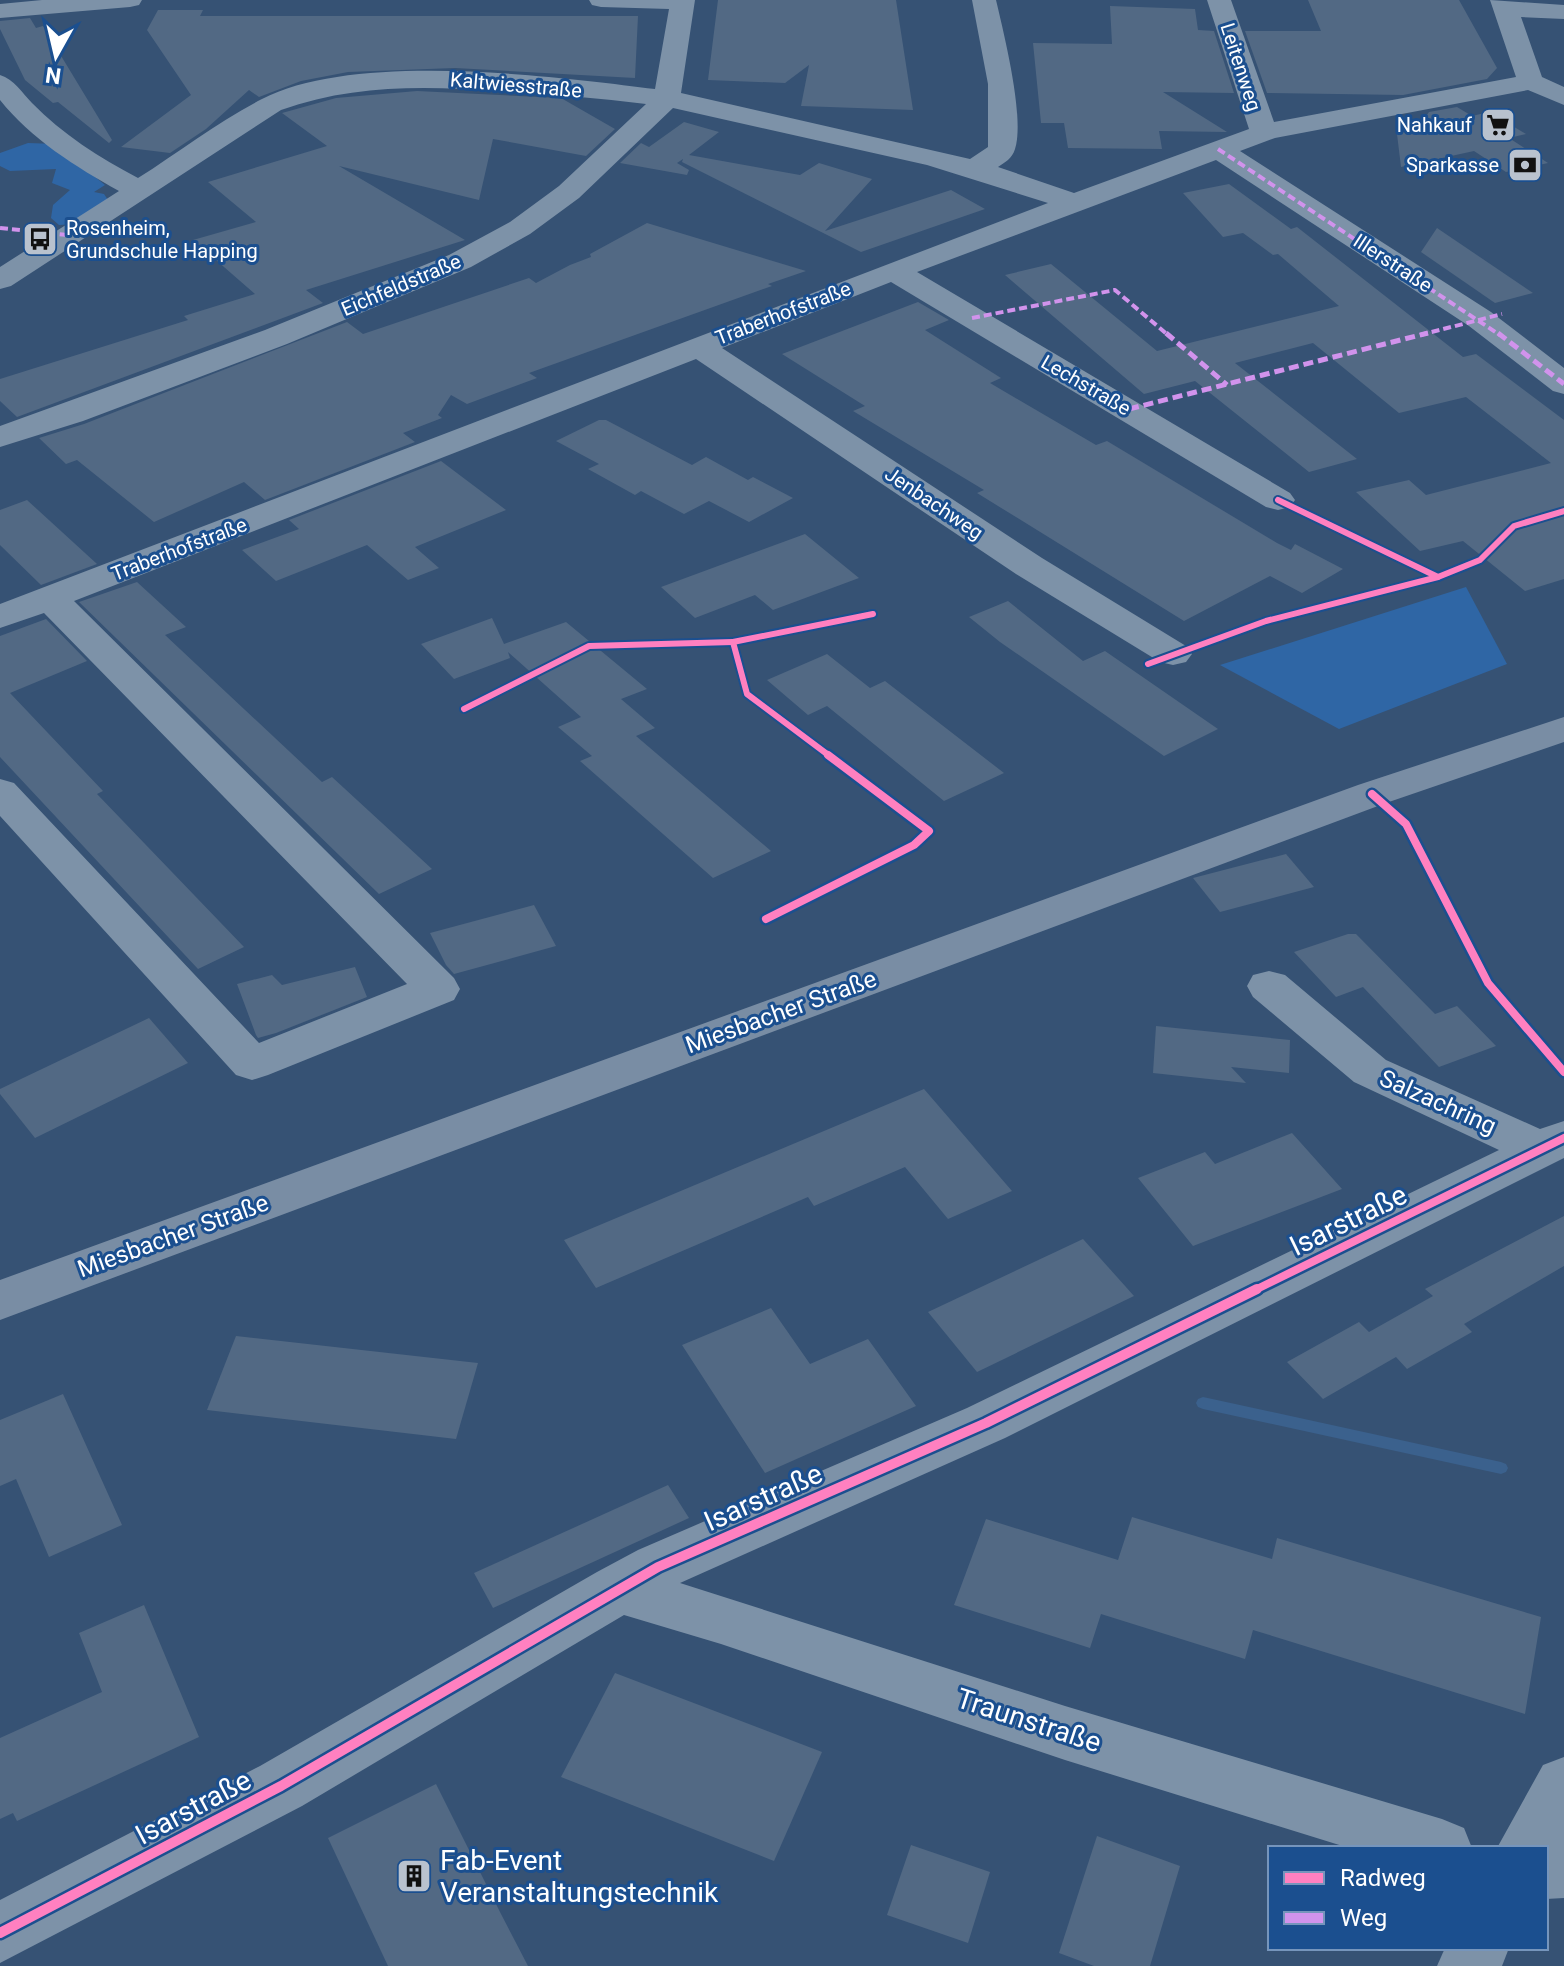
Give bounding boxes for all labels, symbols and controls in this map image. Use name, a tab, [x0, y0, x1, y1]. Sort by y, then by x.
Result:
north arrow	[16, 16, 96, 96]
street label: Leitenweg	[1215, 20, 1267, 114]
text: N	[44, 62, 63, 89]
street label: Kaltwiesstraße	[449, 67, 583, 103]
supermarket icon: Nahkauf	[1479, 106, 1517, 144]
place label: Nahkauf	[1397, 113, 1472, 137]
bank icon: Sparkasse	[1506, 146, 1544, 184]
place label: Sparkasse	[1406, 153, 1499, 177]
place label: Rosenheim, Grundschule Happing	[66, 216, 258, 263]
bus stop icon: Rosenheim, Grundschule Happing	[21, 220, 59, 258]
street label: Illerstraße	[1349, 229, 1437, 297]
street label: Eichfeldstraße	[337, 249, 465, 321]
street label: Traberhofstraße	[712, 276, 854, 350]
street label: Lechstraße	[1037, 350, 1135, 420]
street label: Jenbachweg	[880, 461, 988, 545]
street label: Traberhofstraße	[108, 512, 250, 586]
street label: Miesbacher Straße	[682, 964, 880, 1060]
street label: Salzachring	[1375, 1064, 1501, 1140]
street label: Isarstraße	[1284, 1178, 1412, 1263]
street label: Miesbacher Straße	[74, 1188, 272, 1284]
street label: Isarstraße	[699, 1457, 828, 1538]
street label: Traunstraße	[952, 1682, 1105, 1759]
street label: Isarstraße	[130, 1763, 257, 1852]
place label: Fab-Event Veranstaltungstechnik	[440, 1844, 719, 1909]
legend	[1268, 1846, 1548, 1950]
building icon: Fab-Event Veranstaltungstechnik	[395, 1857, 433, 1895]
text: Radweg	[1340, 1864, 1426, 1892]
text: Weg	[1340, 1904, 1387, 1932]

